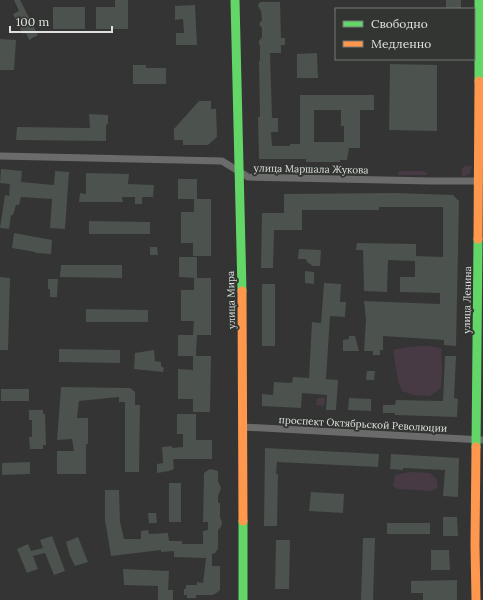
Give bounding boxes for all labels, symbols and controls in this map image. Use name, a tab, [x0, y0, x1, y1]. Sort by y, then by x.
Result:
scale bar	[10, 8, 112, 34]
legend	[335, 8, 475, 60]
text: 100 m	[16, 14, 49, 29]
text: Свободно	[371, 16, 428, 31]
text: Медленно	[371, 36, 431, 51]
street label: улица Маршала Жукова	[253, 161, 369, 177]
street label: улица Ленина	[460, 266, 474, 334]
street label: улица Мира	[224, 271, 238, 329]
street label: проспект Октябрьской Революции	[278, 413, 448, 435]

